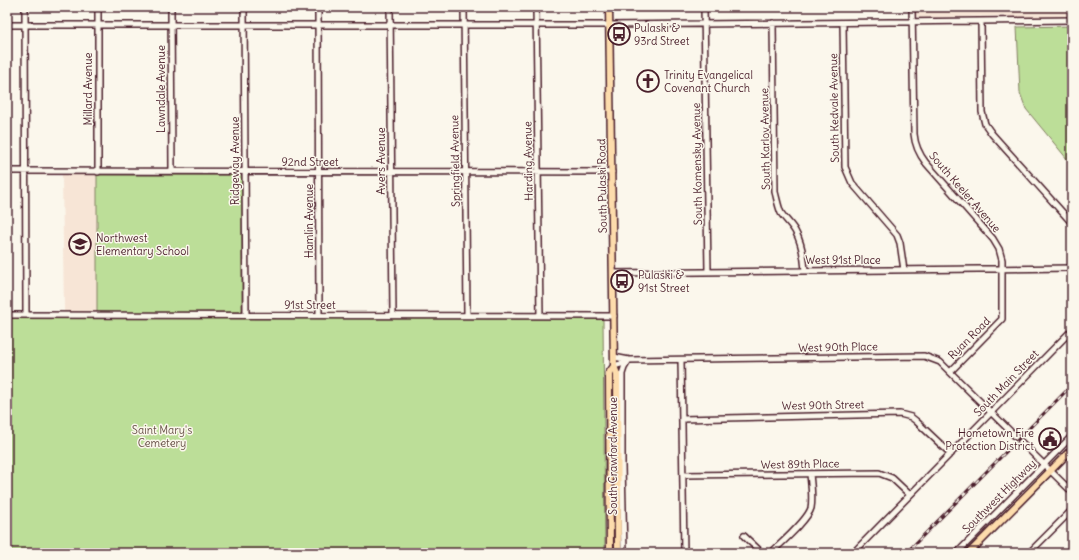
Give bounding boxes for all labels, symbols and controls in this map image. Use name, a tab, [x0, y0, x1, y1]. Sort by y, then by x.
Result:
bus stop icon: Pulaski & 93rd Street	[606, 21, 632, 47]
place label: Pulaski & 93rd Street	[634, 21, 690, 48]
street label: Lawndale Avenue	[154, 45, 168, 133]
street label: Millard Avenue	[81, 52, 95, 125]
street label: South Kedvale Avenue	[826, 53, 842, 163]
church icon: Trinity Evangelical Covenant Church	[635, 68, 661, 94]
place label: Trinity Evangelical Covenant Church	[664, 68, 753, 95]
street label: South Karlov Avenue	[757, 88, 773, 190]
street label: South Komensky Avenue	[689, 103, 705, 225]
street label: Springfield Avenue	[447, 115, 463, 207]
street label: Ridgeway Avenue	[228, 117, 242, 205]
street label: Harding Avenue	[520, 121, 536, 201]
street label: Avers Avenue	[374, 127, 388, 195]
street label: South Pulaski Road	[594, 138, 610, 233]
street label: South Keeler Avenue	[926, 149, 1004, 235]
street label: 92nd Street	[281, 155, 339, 169]
street label: Hamlin Avenue	[302, 184, 316, 258]
school or university icon: Northwest Elementary School	[67, 231, 93, 257]
place label: Northwest Elementary School	[96, 231, 189, 258]
street label: West 91st Place	[805, 253, 881, 267]
bus stop icon: Pulaski & 91st Street	[609, 268, 635, 294]
place label: Pulaski & 91st Street	[638, 268, 690, 295]
street label: 91st Street	[284, 298, 336, 312]
street label: Ryan Road	[945, 314, 993, 362]
street label: West 90th Place	[798, 339, 878, 355]
street label: South Main Street	[971, 347, 1042, 419]
street label: South Crawford Avenue	[606, 397, 620, 515]
street label: West 90th Street	[782, 397, 865, 413]
park label: Saint Mary's Cemetery	[132, 423, 192, 450]
place label: Hometown Fire Protection District	[945, 426, 1034, 453]
public building icon: Hometown Fire Protection District	[1037, 426, 1063, 452]
street label: West 89th Place	[760, 456, 840, 472]
street label: Southwest Highway	[959, 456, 1039, 536]

